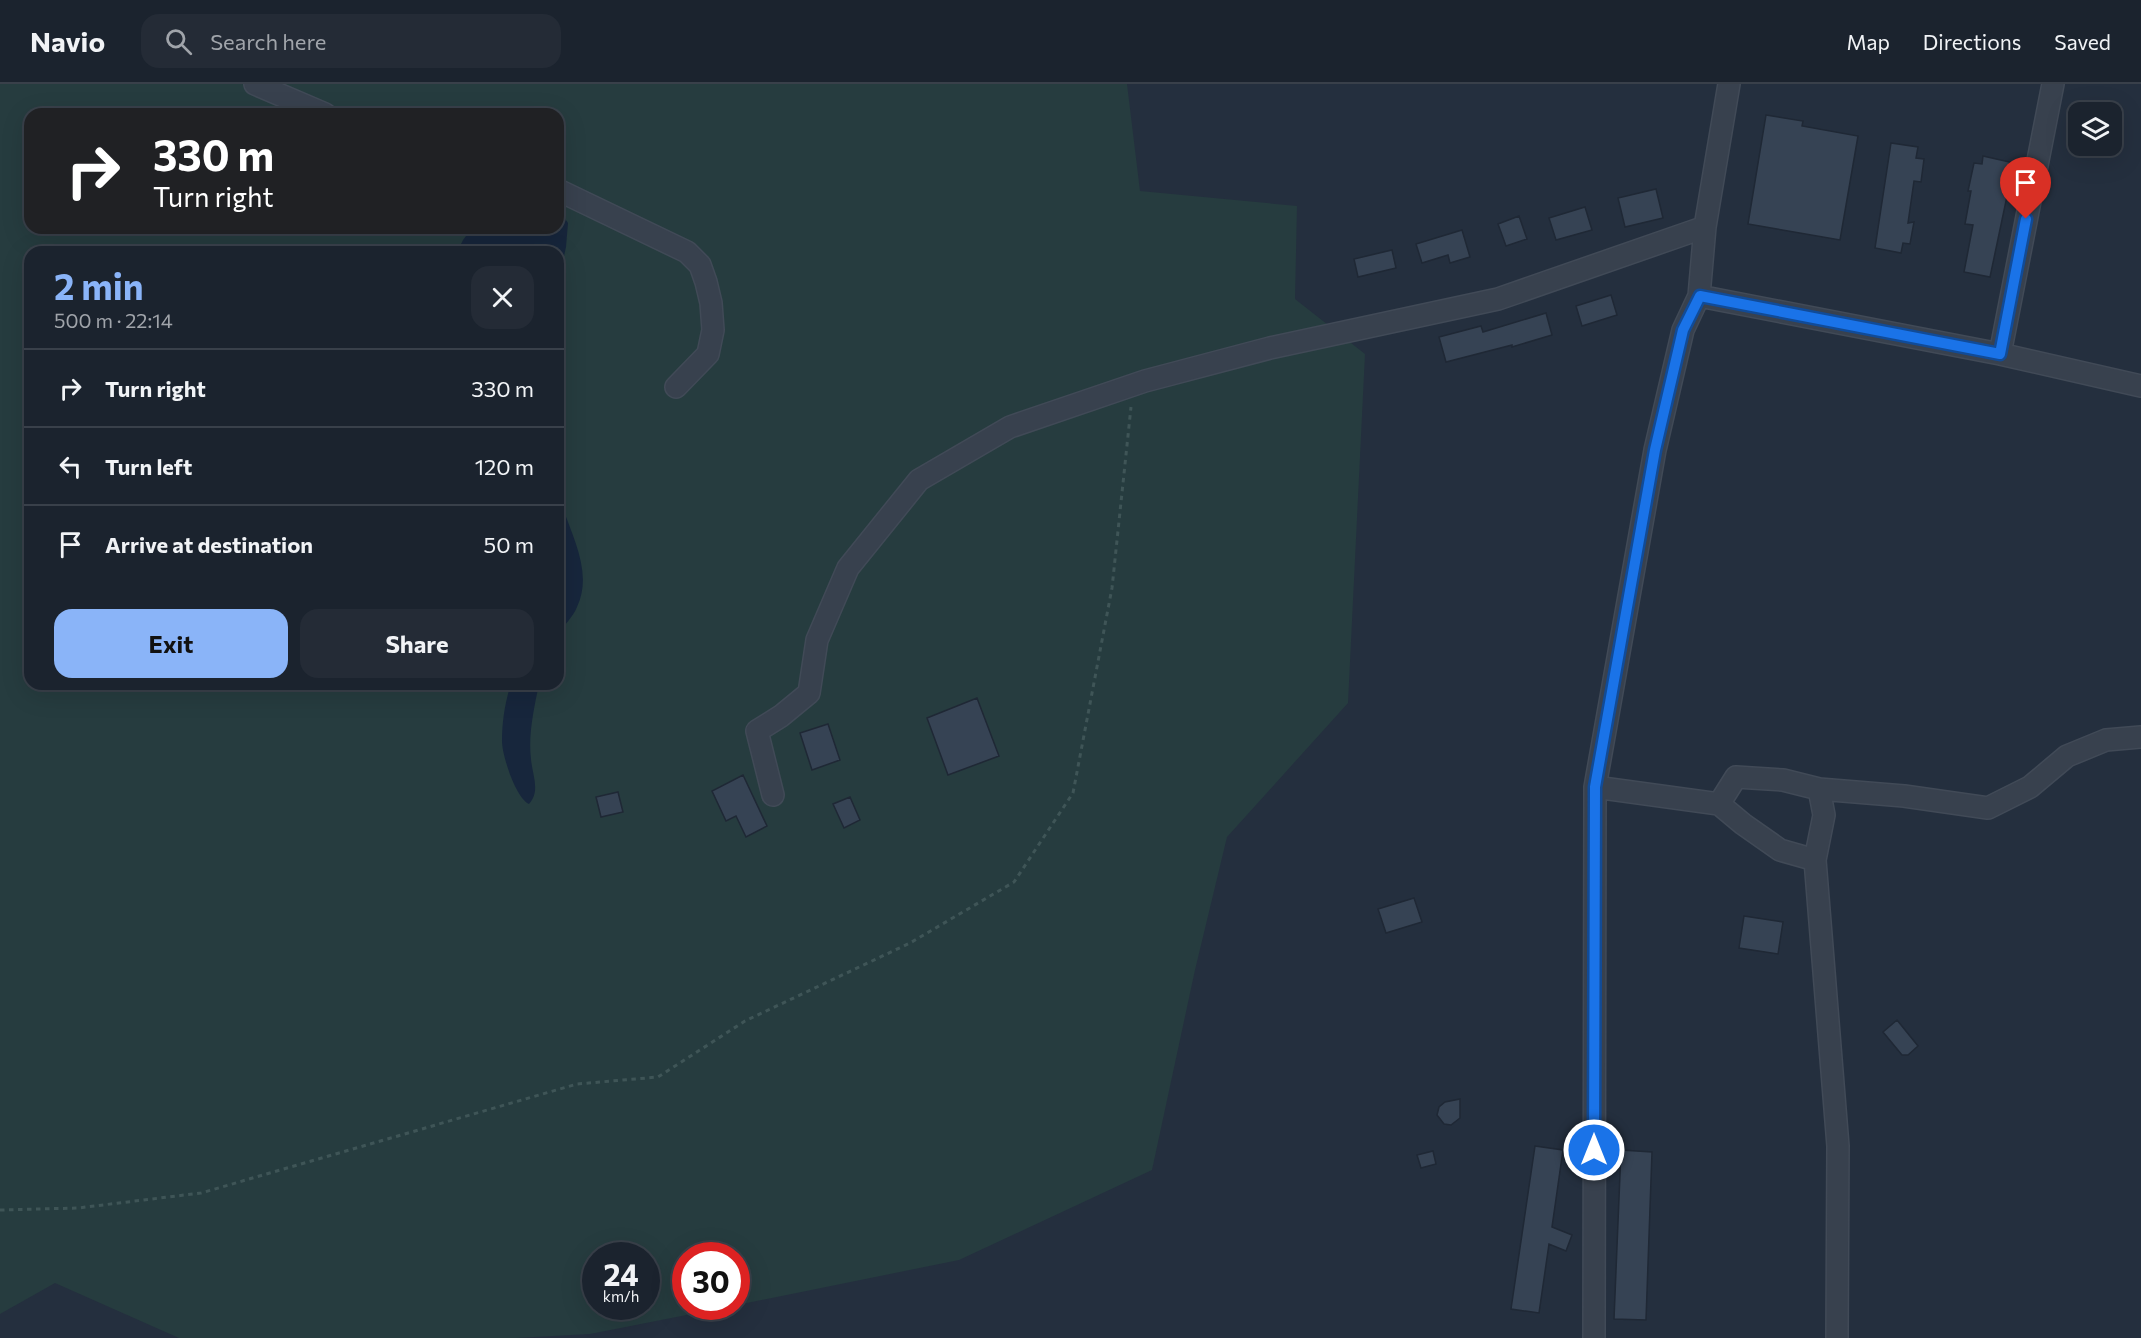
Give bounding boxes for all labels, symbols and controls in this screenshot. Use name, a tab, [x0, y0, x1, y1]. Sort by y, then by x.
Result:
search box	[141, 14, 561, 68]
text: Navio	[30, 24, 105, 58]
icon: search	[162, 25, 195, 58]
text: Search here	[210, 28, 326, 55]
text: Map	[1847, 29, 1890, 54]
text: Directions	[1923, 29, 2021, 54]
text: Saved	[2054, 29, 2111, 54]
map controls	[2068, 102, 2122, 156]
button: layers	[2068, 102, 2122, 156]
text: 330 m	[153, 128, 274, 180]
icon: right	[54, 132, 132, 210]
pin	[2000, 157, 2051, 219]
icon: arrive	[2009, 166, 2042, 199]
text: Turn right	[153, 180, 273, 213]
text: 2 min	[54, 263, 144, 307]
button: close	[471, 266, 534, 329]
text: 500 m · 22:14	[54, 308, 173, 332]
icon: right	[54, 372, 87, 405]
text: Turn right	[105, 375, 206, 402]
text: 330 m	[471, 375, 534, 402]
icon: left	[54, 450, 87, 483]
text: Turn left	[105, 453, 192, 480]
text: 120 m	[475, 453, 534, 480]
icon: arrive	[54, 528, 87, 561]
text: Arrive at destination	[105, 531, 313, 558]
text: 50 m	[484, 531, 534, 558]
button: Exit	[54, 609, 288, 678]
button: Share	[300, 609, 534, 678]
position arrow	[1562, 1118, 1626, 1182]
speed limit sign: 30	[672, 1242, 750, 1320]
text: 24	[603, 1255, 639, 1292]
text: km/h	[603, 1287, 639, 1305]

